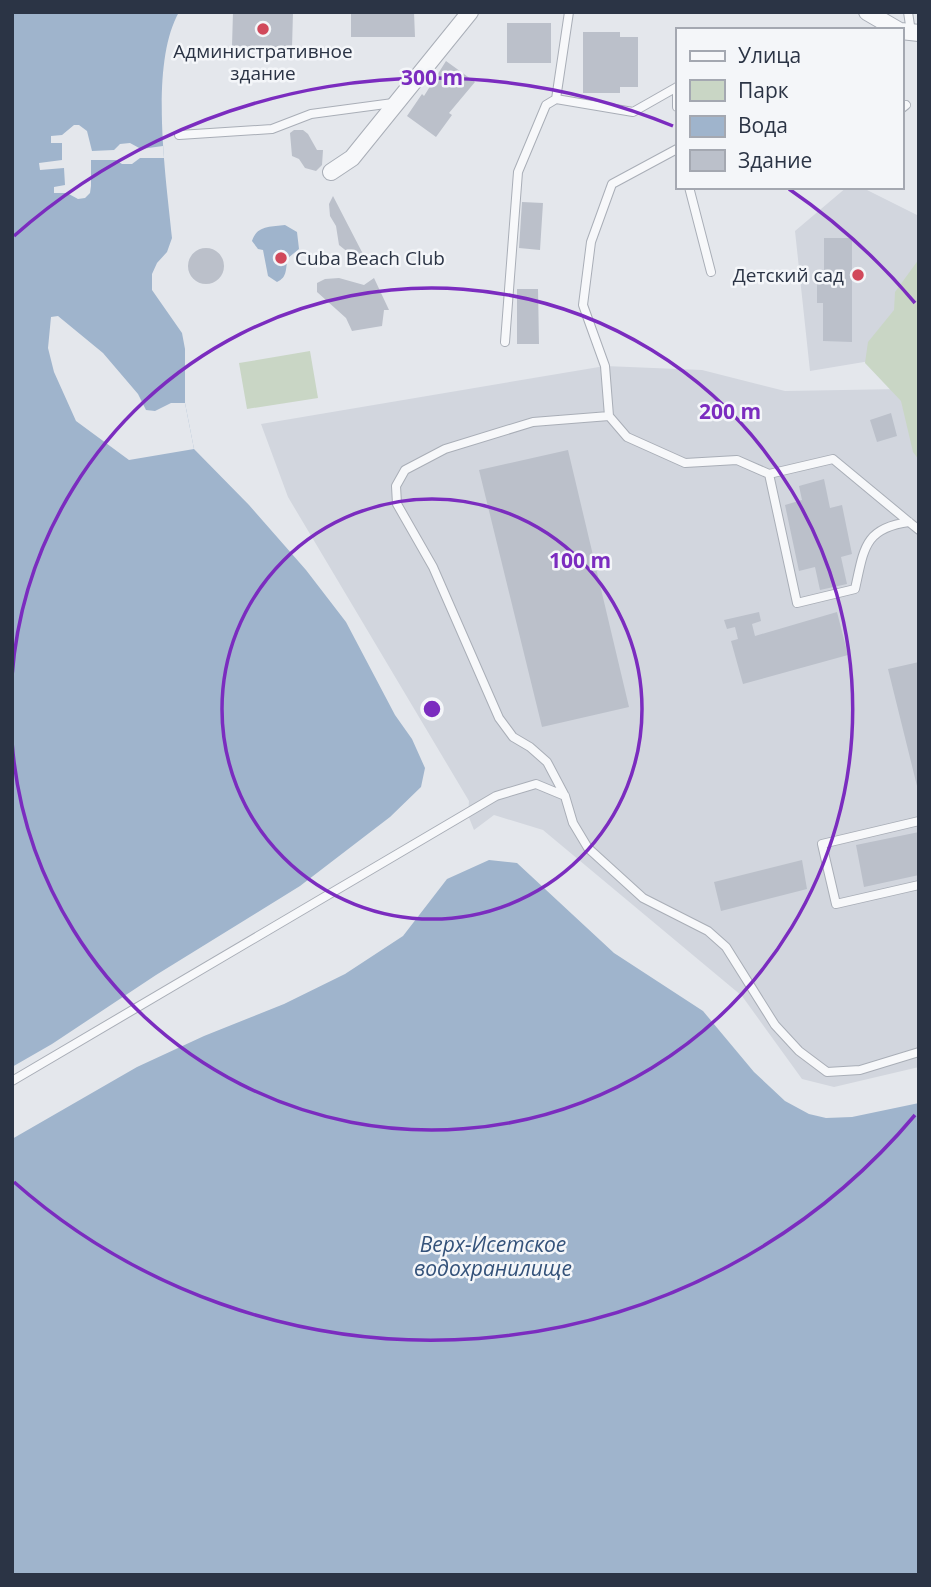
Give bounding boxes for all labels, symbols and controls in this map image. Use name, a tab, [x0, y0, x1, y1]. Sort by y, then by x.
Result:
marker: Административное здание	[255, 21, 271, 37]
legend	[676, 28, 903, 189]
place label: Административное здание	[173, 38, 353, 86]
text: Улица	[738, 41, 801, 69]
text: 300 m	[401, 63, 463, 91]
text: Парк	[738, 76, 789, 104]
text: Вода	[738, 111, 788, 139]
text: Здание	[738, 146, 812, 174]
place label: Cuba Beach Club	[295, 245, 445, 271]
marker: Cuba Beach Club	[273, 250, 289, 266]
place label: Детский сад	[733, 262, 844, 288]
marker: Детский сад	[850, 267, 866, 283]
text: 200 m	[699, 397, 761, 425]
text: 100 m	[549, 546, 611, 574]
centre of rings	[420, 697, 444, 721]
water label: Верх-Исетское водохранилище	[414, 1230, 572, 1282]

